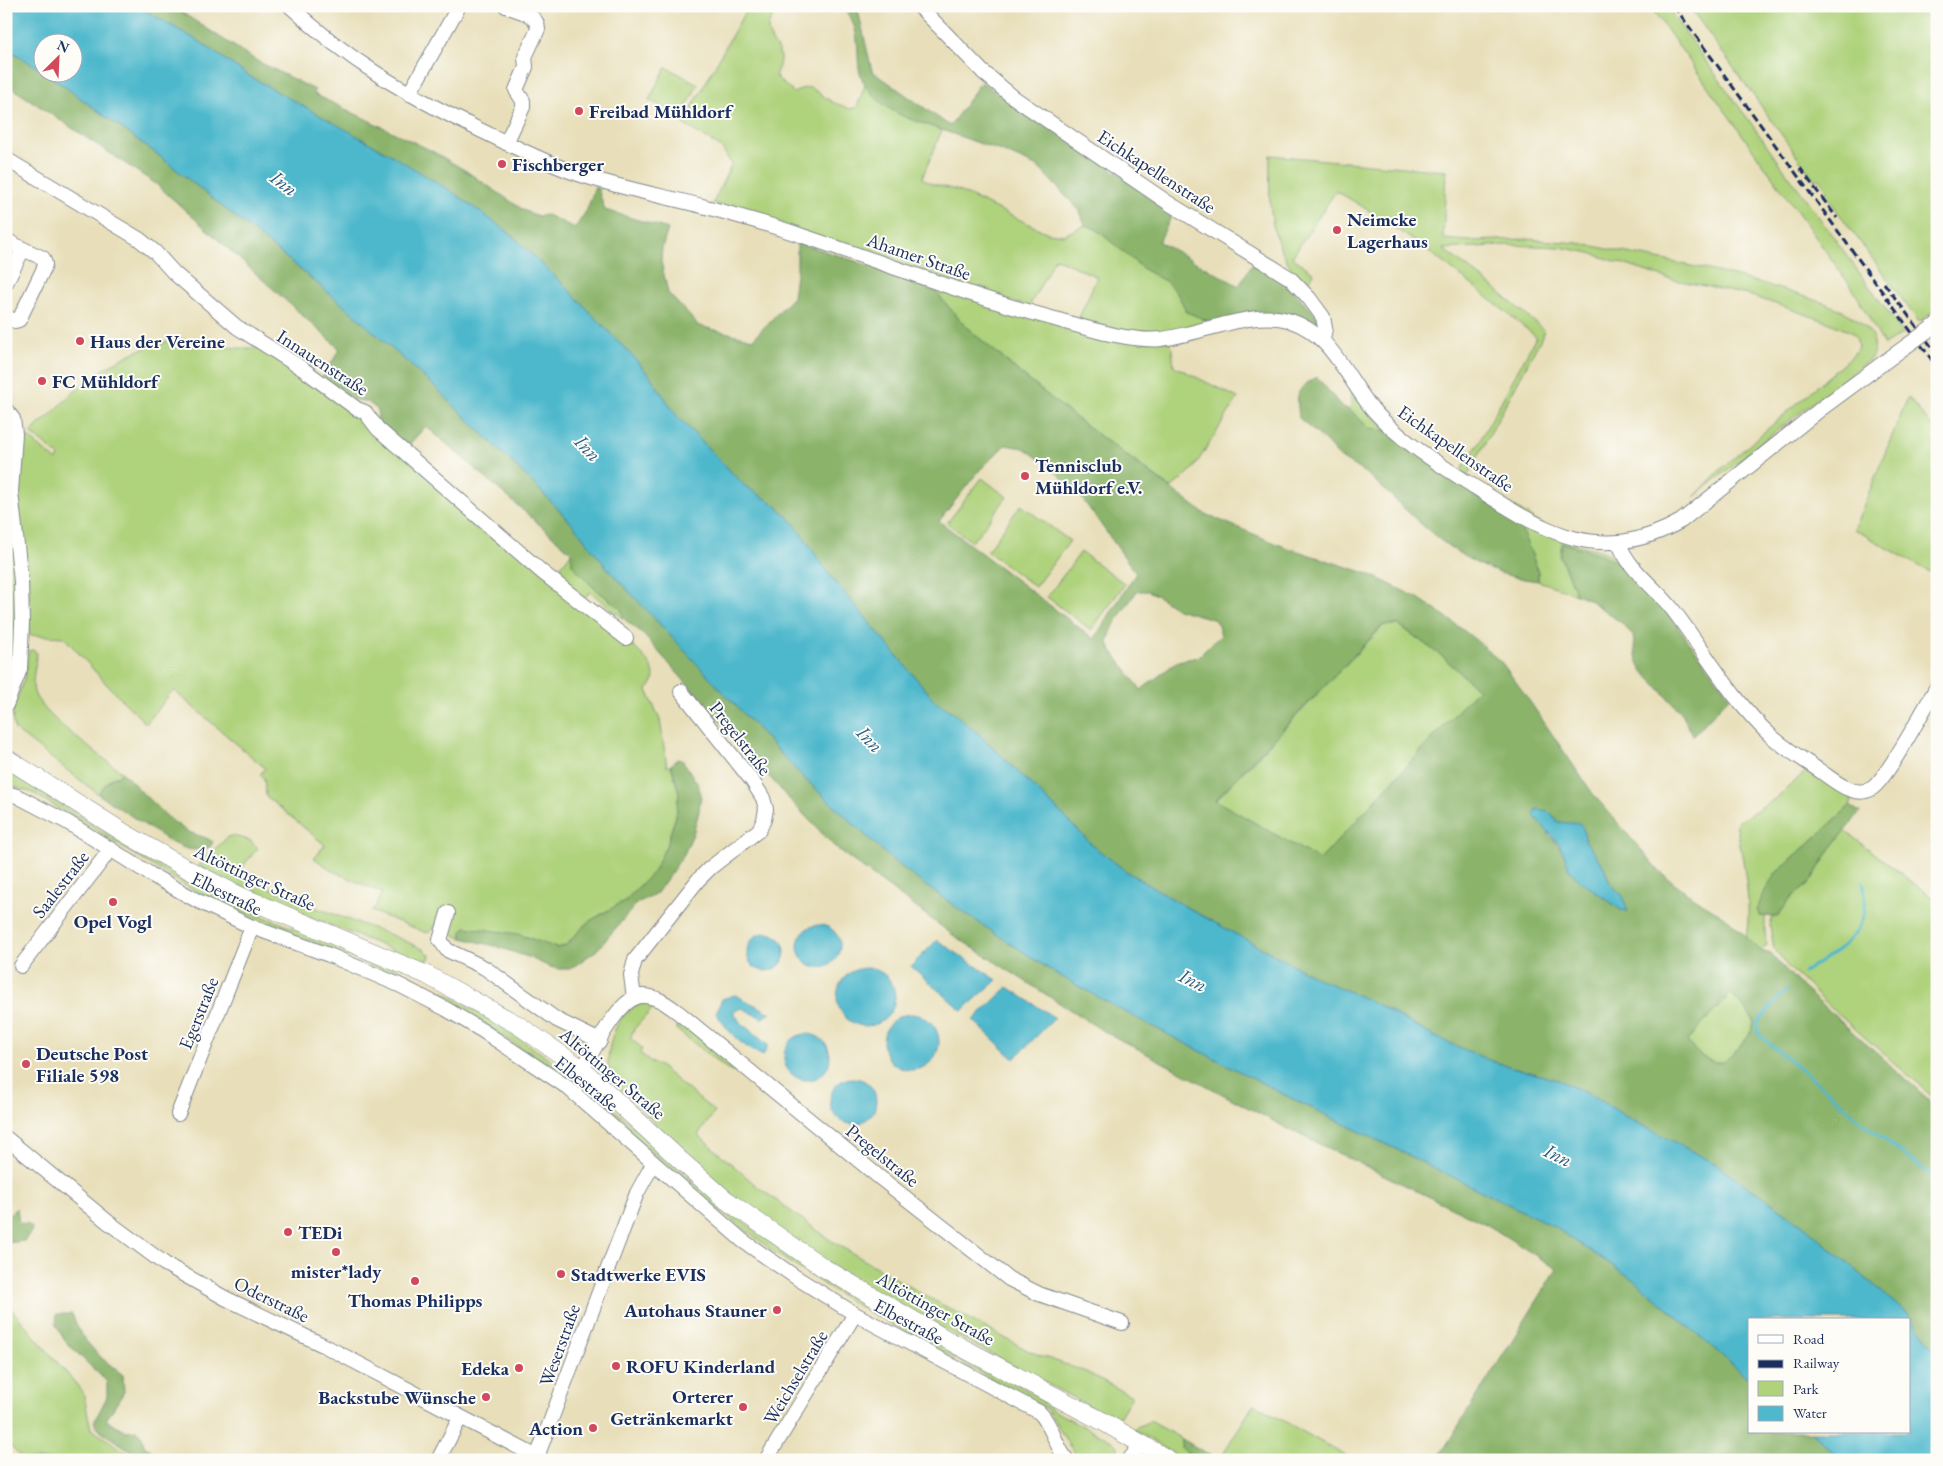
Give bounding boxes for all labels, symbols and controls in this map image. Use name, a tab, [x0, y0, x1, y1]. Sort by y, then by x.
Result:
north arrow	[32, 32, 82, 82]
text: N	[54, 36, 73, 57]
place label: Freibad Mühldorf	[589, 99, 734, 124]
marker: Freibad Mühldorf	[573, 105, 585, 117]
street label: Eichkapellenstraße	[1093, 124, 1221, 219]
place label: Fischberger	[512, 152, 604, 177]
marker: Fischberger	[496, 158, 508, 170]
water label: Inn	[264, 164, 303, 202]
place label: Neimcke Lagerhaus	[1347, 207, 1428, 254]
marker: Neimcke Lagerhaus	[1331, 224, 1343, 236]
street label: Ahamer Straße	[862, 227, 974, 286]
street label: Innauenstraße	[272, 323, 373, 401]
place label: Haus der Vereine	[90, 329, 225, 354]
marker: Haus der Vereine	[74, 335, 86, 347]
place label: FC Mühldorf	[52, 369, 160, 394]
marker: FC Mühldorf	[36, 375, 48, 387]
street label: Eichkapellenstraße	[1393, 399, 1519, 498]
water label: Inn	[568, 428, 607, 467]
place label: Tennisclub Mühldorf e.V.	[1035, 453, 1142, 500]
marker: Tennisclub Mühldorf e.V.	[1019, 470, 1031, 482]
street label: Pregelstraße	[704, 696, 777, 780]
water label: Inn	[850, 719, 889, 758]
street label: Altöttinger Straße	[189, 838, 320, 917]
street label: Saalestraße	[26, 845, 95, 923]
street label: Elbestraße	[187, 866, 266, 921]
marker: Opel Vogl	[107, 896, 119, 908]
place label: Opel Vogl	[74, 909, 153, 934]
water label: Inn	[1174, 962, 1211, 998]
street label: Egerstraße	[173, 973, 224, 1053]
street label: Altöttinger Straße	[554, 1021, 671, 1125]
place label: Deutsche Post Filiale 598	[36, 1041, 148, 1088]
street label: Elbestraße	[549, 1050, 624, 1117]
marker: Deutsche Post Filiale 598	[20, 1058, 32, 1070]
street label: Pregelstraße	[841, 1118, 925, 1193]
water label: Inn	[1539, 1137, 1576, 1173]
place label: TEDi	[298, 1220, 343, 1245]
marker: TEDi	[282, 1226, 294, 1238]
marker: mister*lady	[330, 1246, 342, 1258]
place label: mister*lady	[291, 1259, 382, 1284]
place label: Stadtwerke EVIS	[571, 1262, 706, 1287]
street label: Altöttinger Straße	[871, 1265, 999, 1351]
marker: Stadtwerke EVIS	[555, 1268, 567, 1280]
street label: Oderstraße	[230, 1270, 314, 1328]
marker: Thomas Philipps	[409, 1275, 421, 1287]
place label: Thomas Philipps	[348, 1288, 483, 1313]
street label: Elbestraße	[870, 1293, 948, 1350]
place label: Autohaus Stauner	[623, 1298, 767, 1323]
street label: Weserstraße	[533, 1301, 586, 1390]
marker: Autohaus Stauner	[771, 1304, 783, 1316]
legend	[1748, 1318, 1910, 1434]
street label: Weichselstraße	[757, 1325, 833, 1429]
text: Road	[1793, 1329, 1825, 1348]
text: Railway	[1793, 1353, 1840, 1372]
place label: ROFU Kinderland	[626, 1354, 776, 1379]
place label: Edeka	[461, 1356, 510, 1381]
marker: ROFU Kinderland	[610, 1360, 622, 1372]
marker: Edeka	[513, 1362, 525, 1374]
text: Park	[1793, 1379, 1820, 1398]
place label: Orterer Getränkemarkt	[610, 1384, 733, 1431]
place label: Backstube Wünsche	[318, 1385, 476, 1410]
marker: Backstube Wünsche	[480, 1391, 492, 1403]
marker: Orterer Getränkemarkt	[737, 1401, 749, 1413]
text: Water	[1793, 1403, 1827, 1422]
place label: Action	[528, 1416, 583, 1441]
marker: Action	[587, 1422, 599, 1434]

